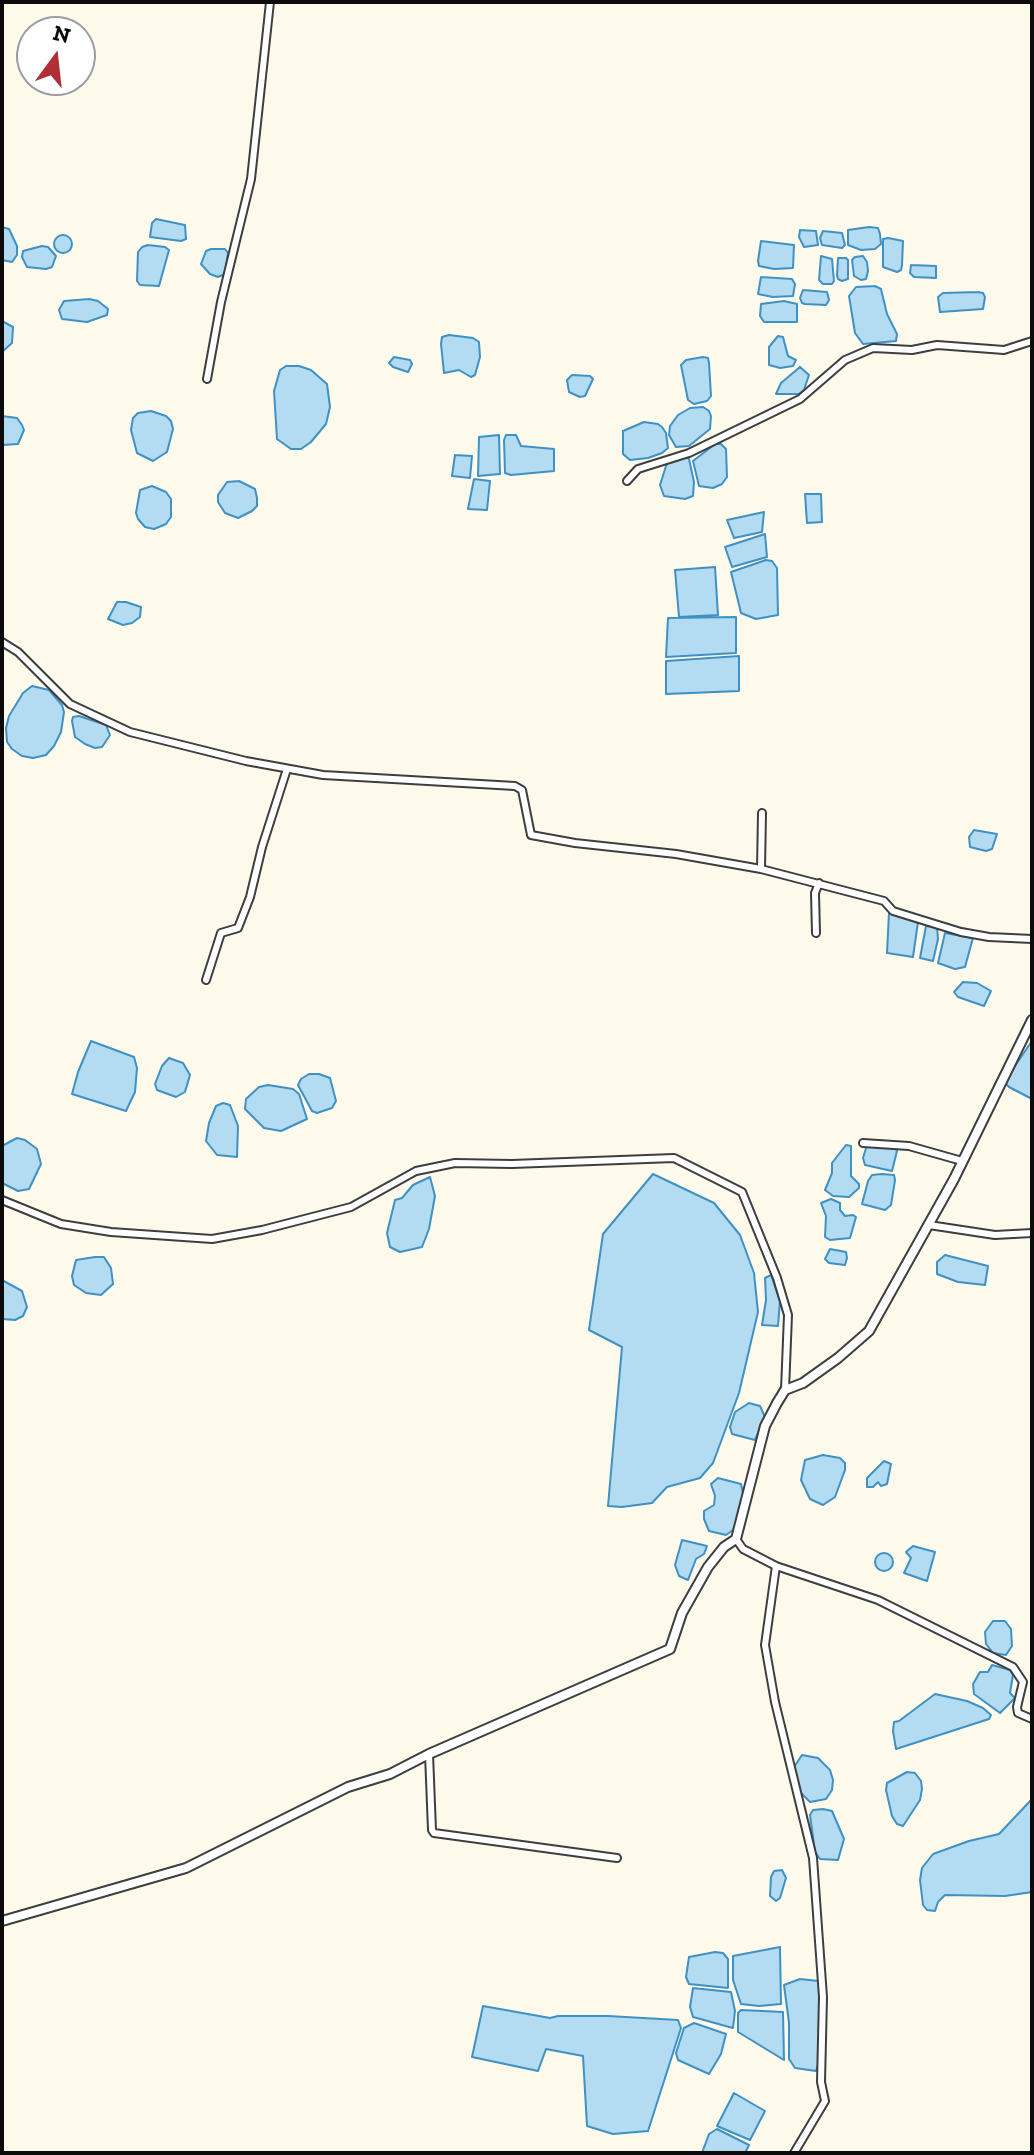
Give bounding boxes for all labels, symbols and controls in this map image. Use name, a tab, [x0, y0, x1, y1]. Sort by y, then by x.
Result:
north arrow	[16, 16, 96, 96]
text: N	[50, 19, 73, 49]

